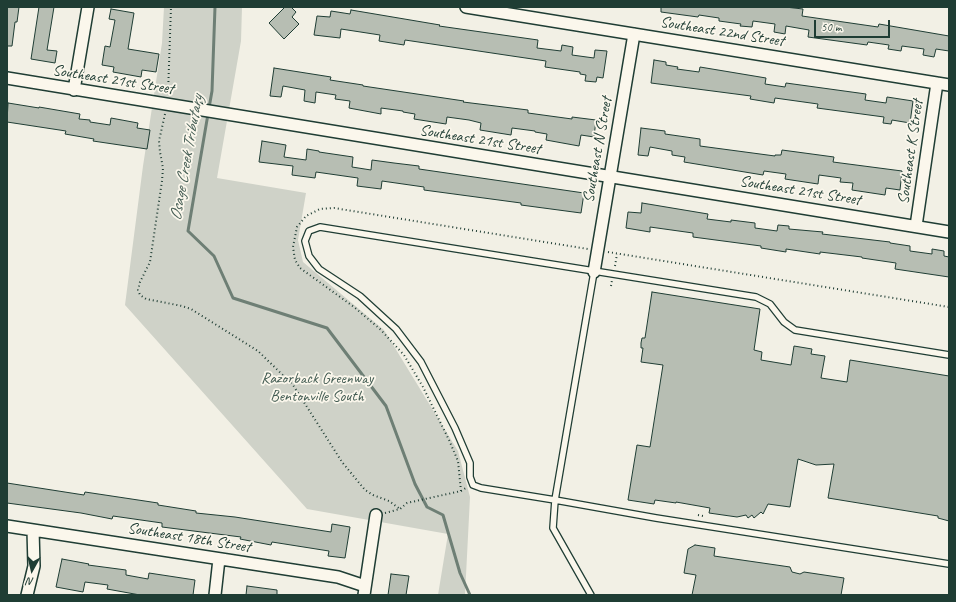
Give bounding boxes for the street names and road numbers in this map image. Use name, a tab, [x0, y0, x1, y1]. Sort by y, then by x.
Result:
street label: Southeast 22nd Street	[659, 13, 785, 51]
street label: Southeast 21st Street	[51, 61, 175, 99]
street label: Southeast N Street	[579, 96, 617, 204]
street label: Southeast K Street	[894, 99, 928, 205]
street label: Southeast 21st Street	[418, 121, 542, 159]
street label: Southeast 21st Street	[738, 172, 862, 210]
street label: Southeast 18th Street	[126, 519, 252, 557]

